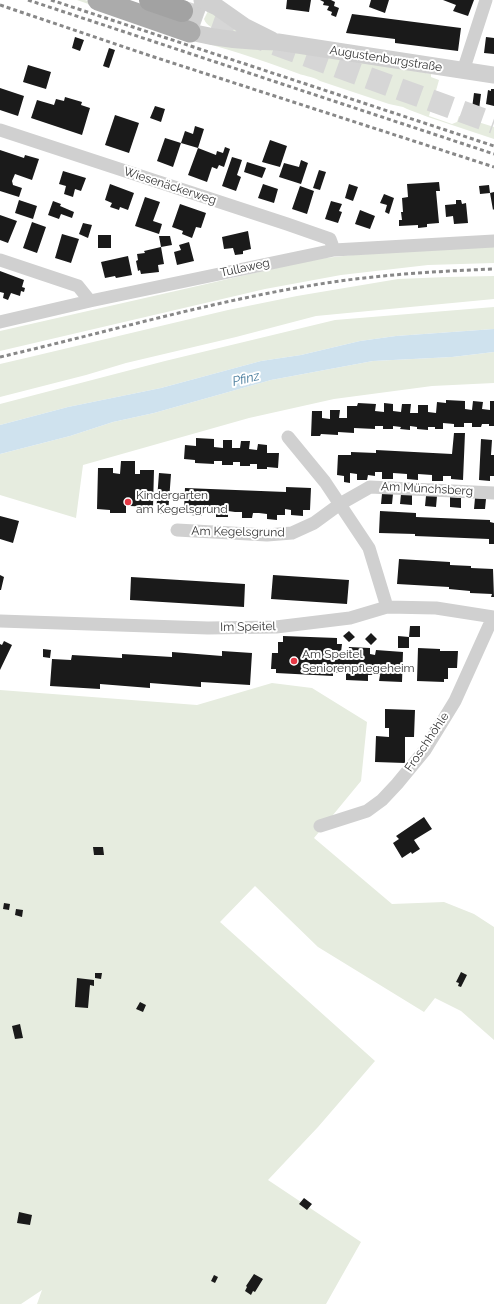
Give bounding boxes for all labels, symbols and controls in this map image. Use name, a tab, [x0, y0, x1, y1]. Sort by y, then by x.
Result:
street label: Augustenburgstraße	[329, 43, 443, 75]
street label: Wiesenäckerweg	[122, 164, 218, 208]
street label: Tullaweg	[219, 256, 271, 280]
water label: Pfinz	[231, 368, 261, 390]
street label: Am Münchsberg	[381, 479, 473, 499]
place label: Kindergarten am Kegelsgrund	[136, 488, 228, 516]
marker: Kindergarten am Kegelsgrund	[123, 497, 133, 507]
street label: Am Kegelsgrund	[191, 524, 285, 540]
street label: Im Speitel	[220, 619, 276, 635]
place label: Am Speitel Seniorenpflegeheim	[302, 647, 415, 675]
marker: Am Speitel Seniorenpflegeheim	[289, 656, 299, 666]
street label: Froschhöhle	[402, 710, 452, 774]

